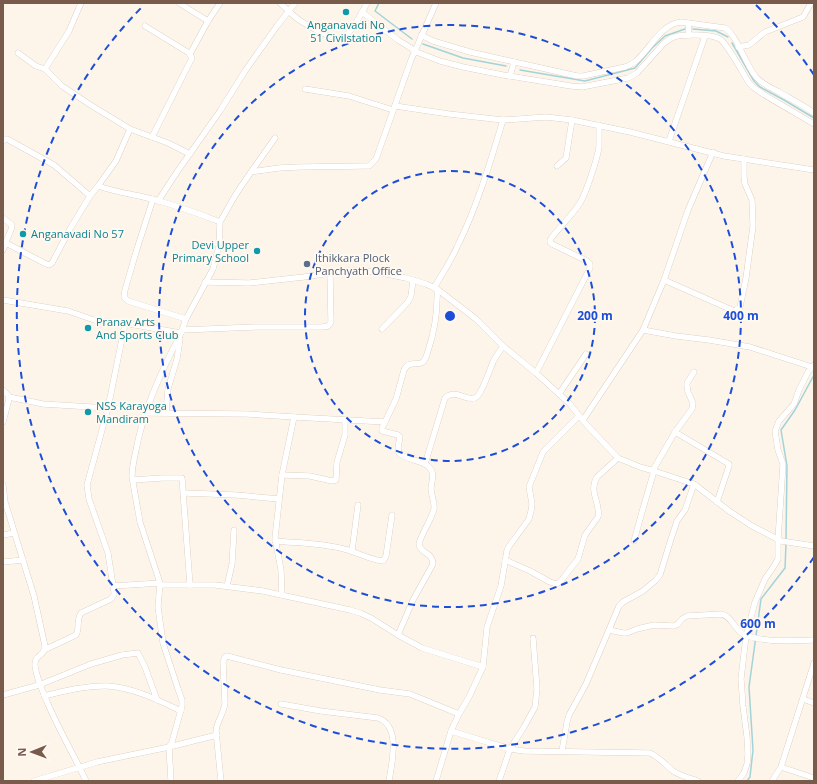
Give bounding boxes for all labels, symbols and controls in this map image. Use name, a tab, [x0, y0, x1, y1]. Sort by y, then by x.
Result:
marker: Anganavadi No 51 Civilstation	[341, 7, 351, 17]
place label: Anganavadi No 51 Civilstation	[307, 17, 385, 45]
place label: Anganavadi No 57	[31, 226, 124, 241]
marker: Anganavadi No 57	[18, 229, 28, 239]
place label: Devi Upper Primary School	[172, 237, 249, 265]
marker: Devi Upper Primary School	[252, 246, 262, 256]
place label: Ithikkara Plock Panchyath Office	[315, 250, 402, 278]
marker: Ithikkara Plock Panchyath Office	[302, 259, 312, 269]
text: 200 m	[577, 307, 613, 324]
text: 400 m	[723, 307, 759, 324]
centre of rings	[443, 309, 457, 323]
place label: Pranav Arts And Sports Club	[96, 314, 179, 342]
marker: Pranav Arts And Sports Club	[83, 323, 93, 333]
place label: NSS Karayoga Mandiram	[96, 398, 167, 426]
marker: NSS Karayoga Mandiram	[83, 407, 93, 417]
text: 600 m	[740, 615, 776, 632]
north arrow	[12, 732, 52, 772]
text: N	[14, 748, 29, 757]

